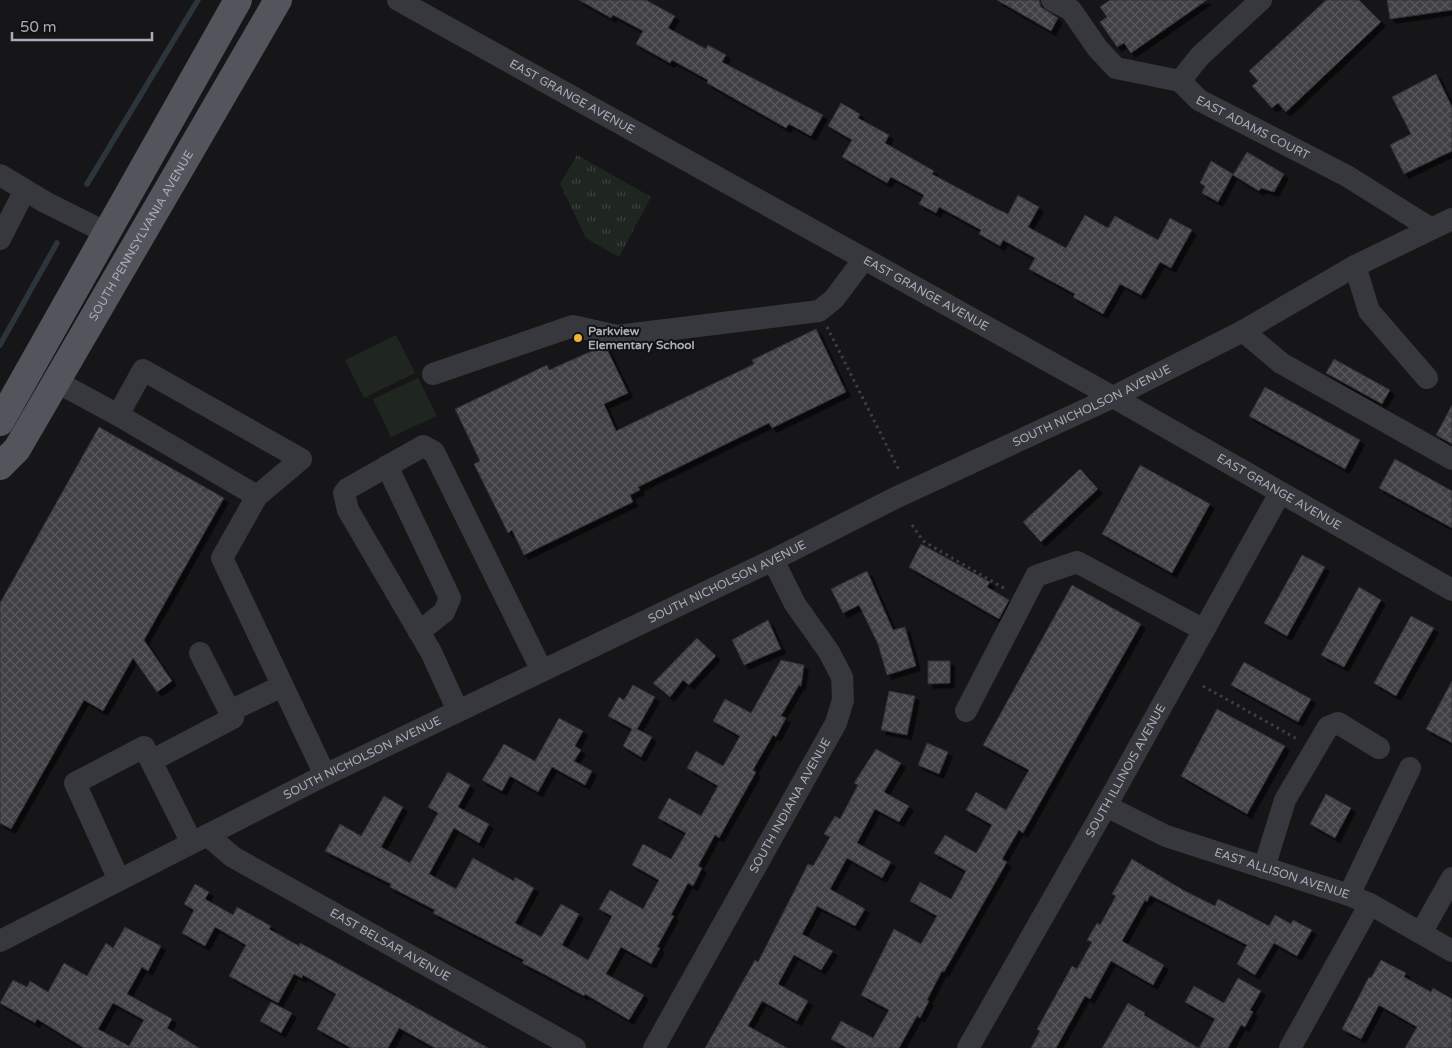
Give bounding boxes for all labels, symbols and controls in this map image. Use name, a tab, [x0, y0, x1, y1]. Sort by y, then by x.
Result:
scale bar	[12, 10, 152, 42]
text: 50 m	[20, 18, 57, 36]
street label: EAST GRANGE AVENUE	[507, 56, 637, 137]
street label: EAST ADAMS COURT	[1194, 93, 1312, 163]
street label: SOUTH PENNSYLVANIA AVENUE	[86, 147, 196, 323]
street label: EAST GRANGE AVENUE	[861, 253, 991, 334]
place label: Parkview Elementary School	[588, 324, 695, 353]
marker: Parkview Elementary School	[572, 332, 584, 344]
street label: SOUTH NICHOLSON AVENUE	[1010, 362, 1173, 450]
street label: EAST GRANGE AVENUE	[1214, 451, 1344, 533]
street label: SOUTH NICHOLSON AVENUE	[646, 537, 809, 626]
street label: SOUTH ILLINOIS AVENUE	[1083, 701, 1169, 840]
street label: SOUTH NICHOLSON AVENUE	[281, 713, 444, 802]
street label: SOUTH INDIANA AVENUE	[746, 735, 833, 876]
street label: EAST ALLISON AVENUE	[1213, 845, 1352, 902]
street label: EAST BELSAR AVENUE	[327, 906, 453, 984]

